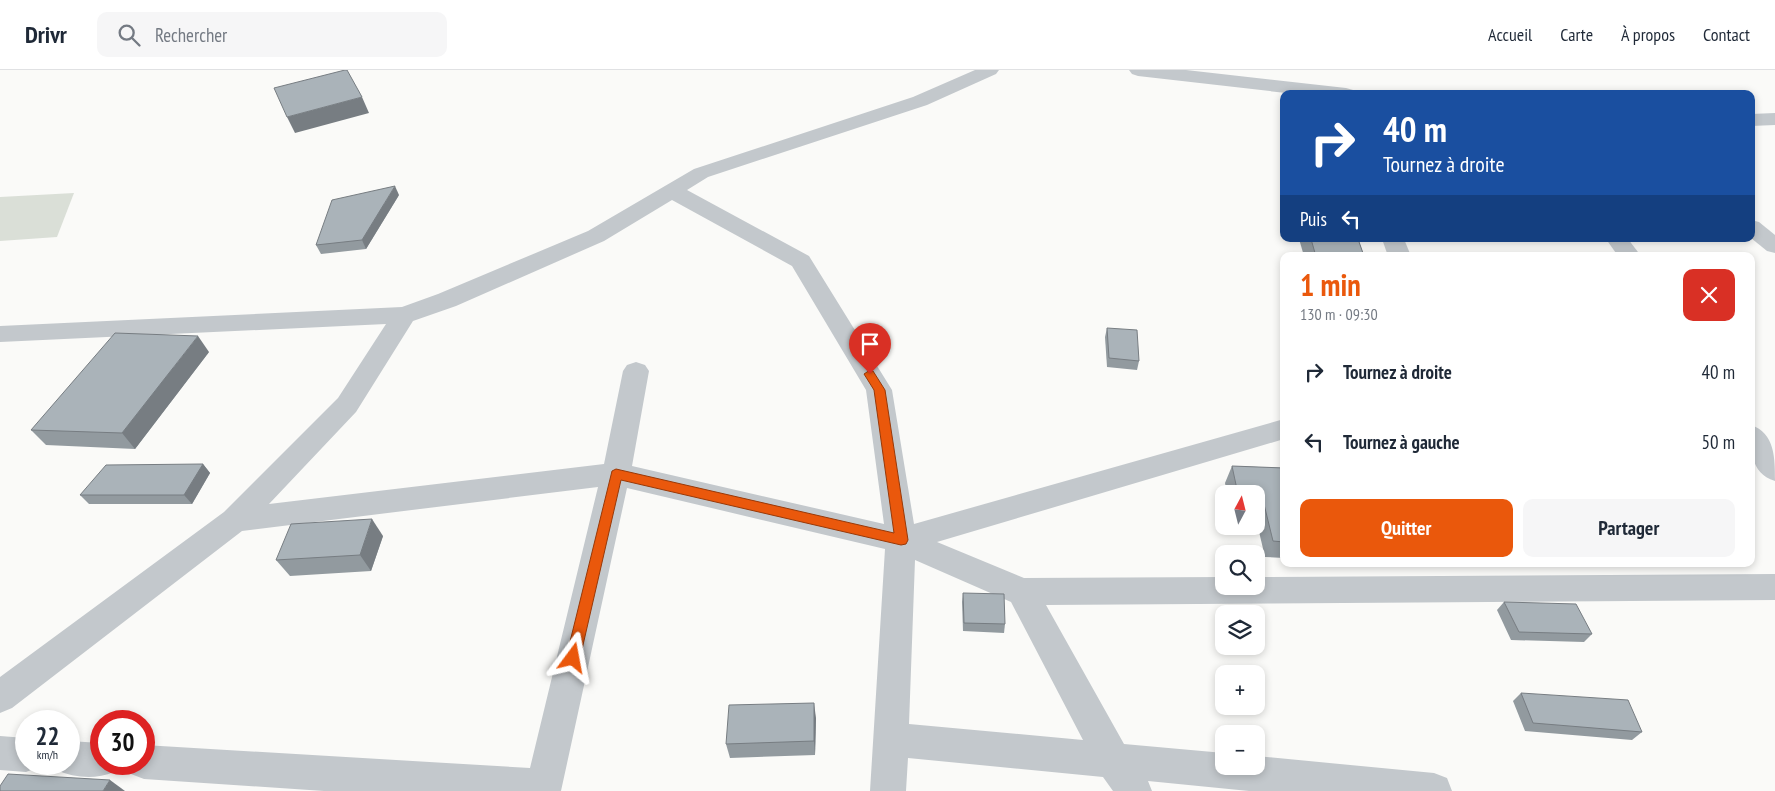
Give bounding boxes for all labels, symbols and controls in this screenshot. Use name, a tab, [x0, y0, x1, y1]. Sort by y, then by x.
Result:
search box	[97, 12, 447, 57]
text: Drivr	[25, 19, 67, 50]
icon: search	[115, 21, 143, 49]
text: Rechercher	[155, 23, 227, 47]
text: Accueil	[1488, 23, 1532, 46]
text: Carte	[1560, 23, 1593, 46]
text: À propos	[1621, 23, 1675, 46]
text: Contact	[1703, 23, 1750, 46]
text: 40 m	[1383, 106, 1447, 152]
icon: right	[1300, 110, 1365, 175]
text: Tournez à droite	[1383, 150, 1505, 178]
icon: left	[1337, 205, 1365, 233]
text: Puis	[1300, 207, 1327, 231]
text: 1 min	[1300, 265, 1361, 304]
button: close	[1683, 269, 1735, 321]
text: 130 m · 09:30	[1300, 304, 1378, 324]
pin	[849, 323, 891, 374]
icon: arrive	[856, 330, 884, 358]
icon: right	[1300, 358, 1328, 386]
text: Tournez à droite	[1343, 360, 1452, 384]
text: 40 m	[1702, 360, 1735, 384]
icon: left	[1300, 428, 1328, 456]
text: Tournez à gauche	[1343, 430, 1460, 454]
text: 50 m	[1702, 430, 1735, 454]
north arrow	[1215, 485, 1265, 535]
map controls	[1215, 485, 1265, 775]
button: Quitter	[1300, 499, 1513, 557]
button: Partager	[1523, 499, 1735, 557]
button: search	[1215, 545, 1265, 595]
button: layers	[1215, 605, 1265, 655]
position arrow	[546, 631, 598, 683]
button: +	[1215, 665, 1265, 715]
speed limit sign: 30	[90, 710, 155, 775]
text: 22	[36, 720, 59, 752]
button: −	[1215, 725, 1265, 775]
text: km/h	[37, 747, 58, 762]

